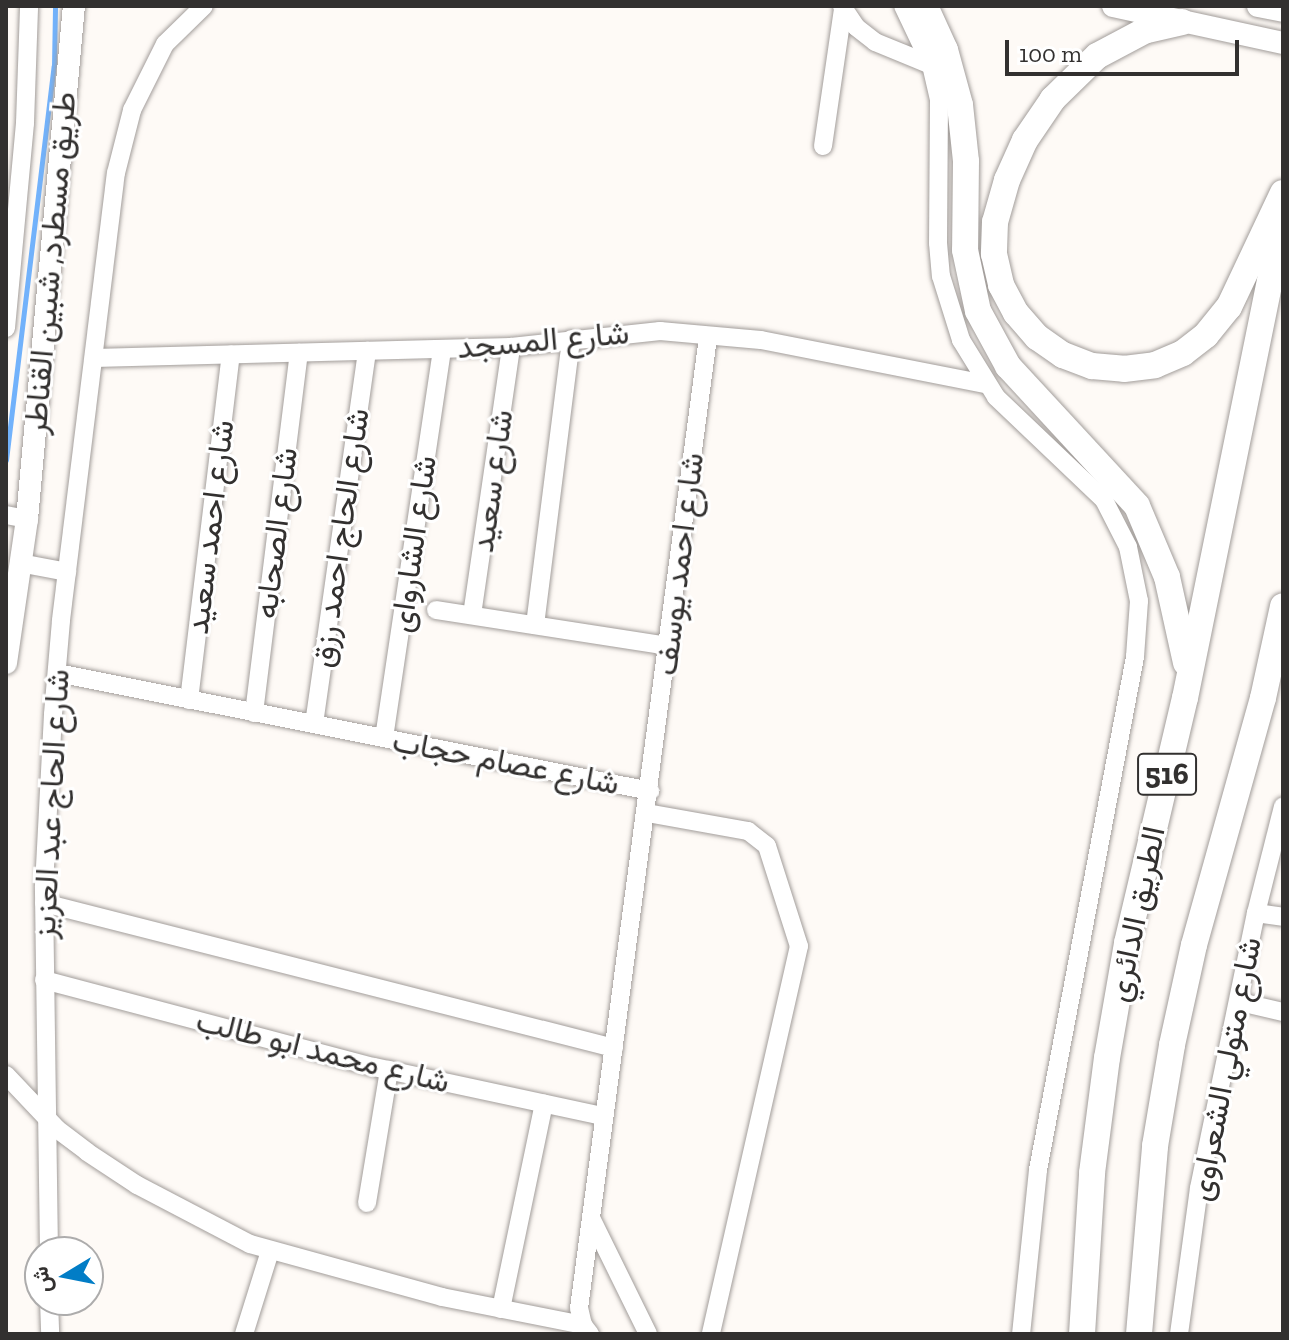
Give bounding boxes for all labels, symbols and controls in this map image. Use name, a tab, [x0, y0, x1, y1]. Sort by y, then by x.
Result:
scale bar	[1009, 24, 1243, 74]
text: 100 m	[1019, 39, 1082, 68]
street label: طريق مسطرد, شبين القناطر	[16, 90, 84, 436]
street label: شارع المسجد	[455, 313, 631, 367]
street label: شارع الحاج احمد رزق	[303, 406, 377, 670]
street label: شارع سعيد	[463, 407, 521, 555]
street label: شارع احمد سعيد	[178, 418, 242, 636]
street label: شارع الصحابه	[246, 445, 306, 621]
street label: شارع احمد يوسف	[646, 450, 712, 678]
street label: شارع الشارواى	[382, 453, 444, 635]
street label: شارع الحاج عبد العزيز	[25, 668, 77, 940]
street label: شارع عصام حجاب	[389, 721, 623, 803]
road number: 516	[1137, 748, 1197, 800]
street label: الطريق الدائري	[1099, 823, 1173, 1005]
street label: شارع متولي الشعراوى	[1181, 934, 1269, 1204]
street label: شارع محمد ابو طالب	[192, 1001, 454, 1101]
north arrow	[24, 1236, 104, 1316]
text: ش	[26, 1265, 57, 1295]

